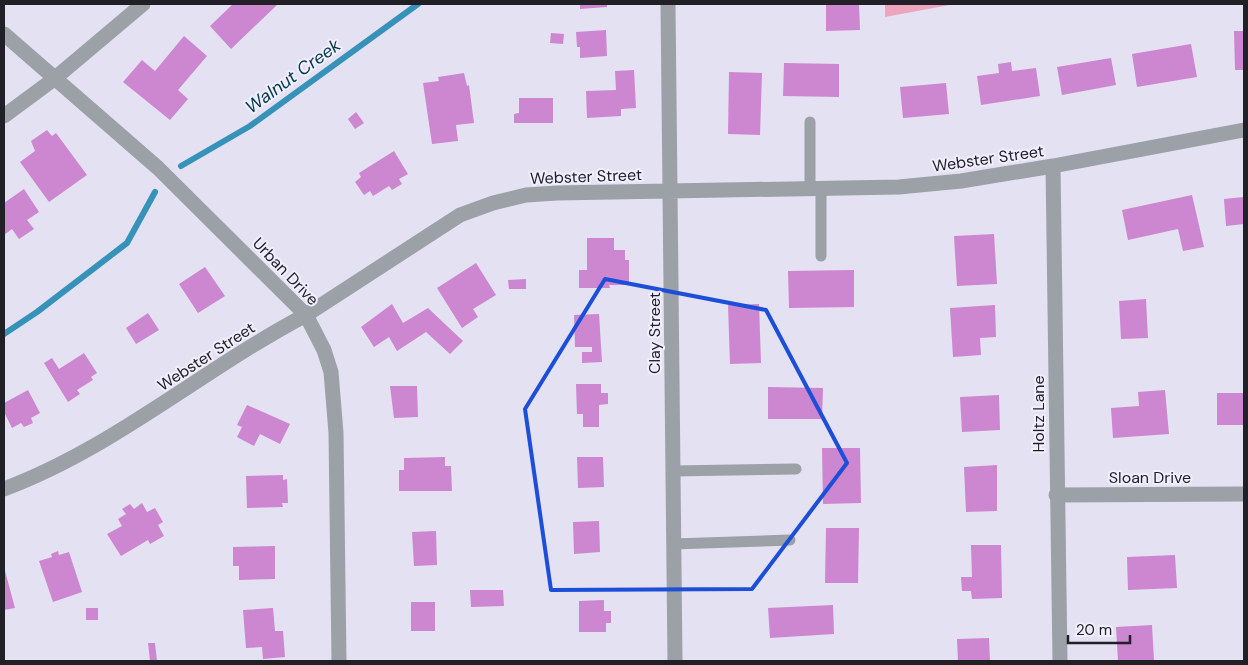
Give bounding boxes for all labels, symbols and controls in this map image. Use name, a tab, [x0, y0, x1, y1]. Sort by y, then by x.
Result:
water label: Walnut Creek	[240, 33, 346, 119]
street label: Webster Street	[931, 140, 1045, 177]
street label: Webster Street	[530, 164, 642, 189]
street label: Urban Drive	[248, 233, 323, 310]
street label: Clay Street	[644, 292, 665, 374]
street label: Webster Street	[154, 317, 259, 396]
street label: Holtz Lane	[1028, 375, 1049, 453]
street label: Sloan Drive	[1109, 467, 1191, 488]
scale bar	[1068, 612, 1130, 644]
text: 20 m	[1076, 620, 1112, 640]

